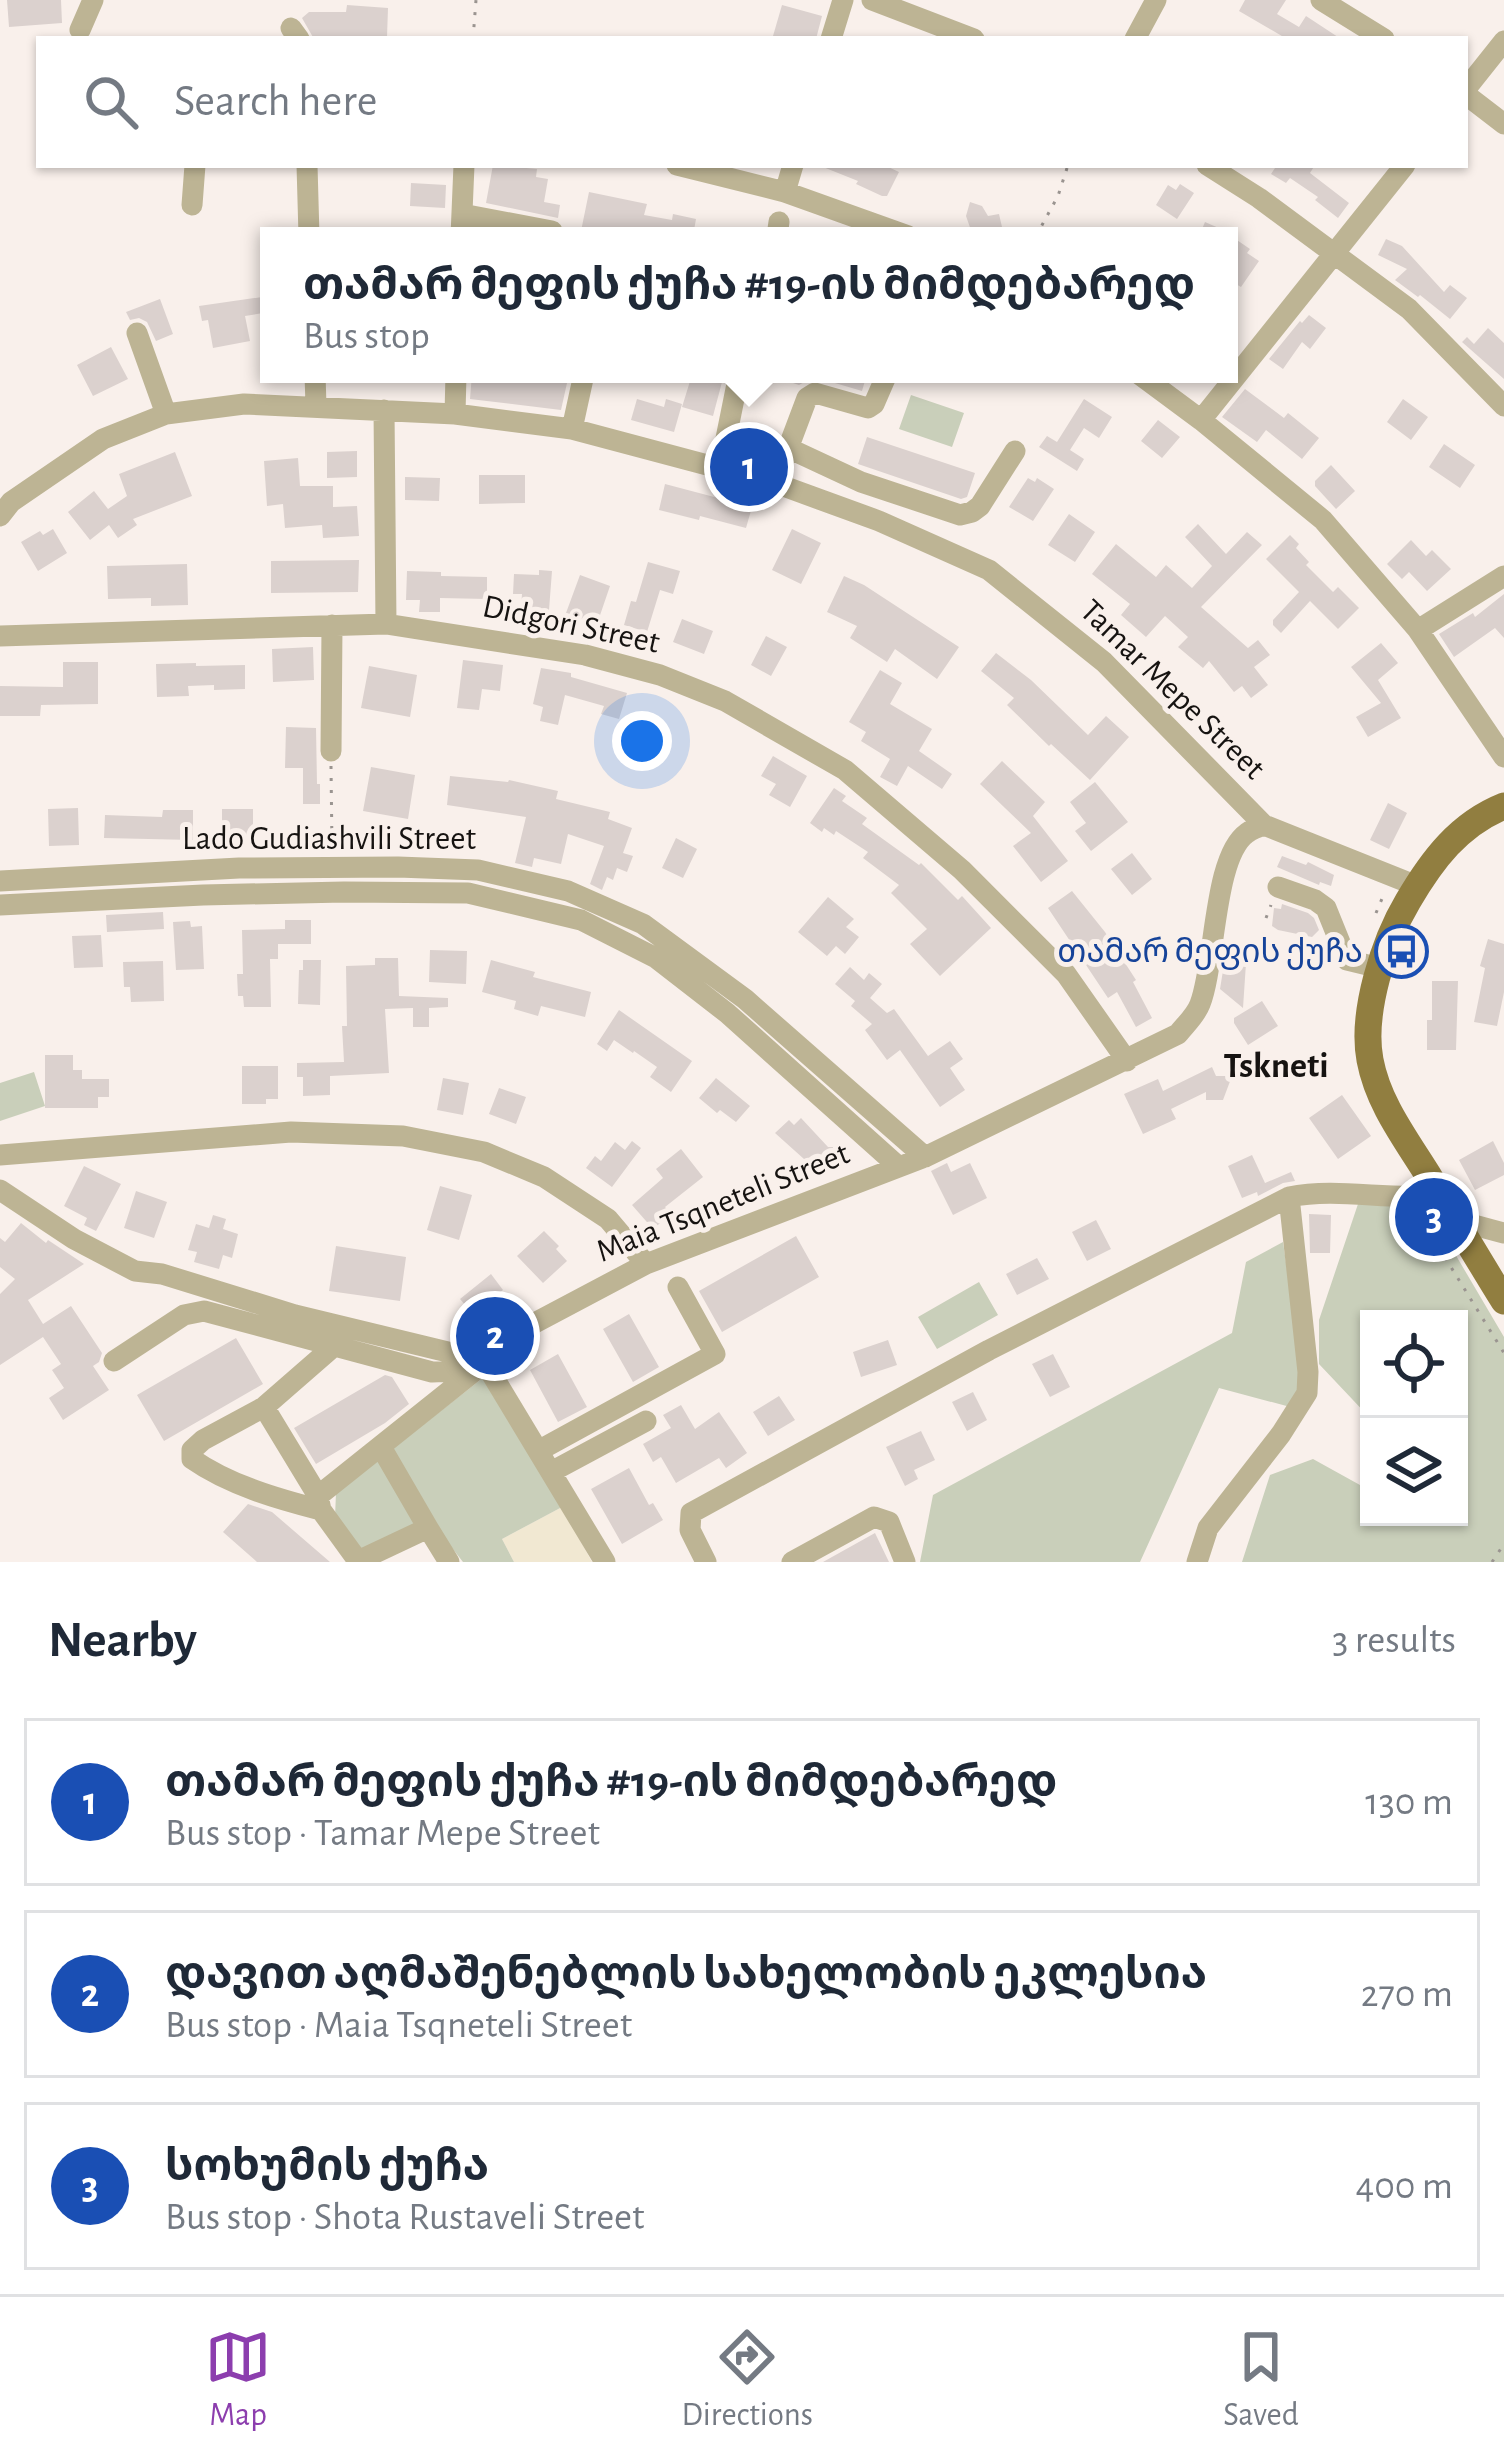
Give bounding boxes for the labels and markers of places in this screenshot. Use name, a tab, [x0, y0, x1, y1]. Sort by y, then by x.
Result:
pin: 1	[710, 422, 788, 512]
bus stop icon: თამარ მეფის ქუჩა	[1374, 924, 1430, 980]
place label: თამარ მეფის ქუჩა	[1057, 936, 1363, 970]
pin: 3	[1395, 1172, 1473, 1262]
pin: 2	[456, 1291, 534, 1381]

